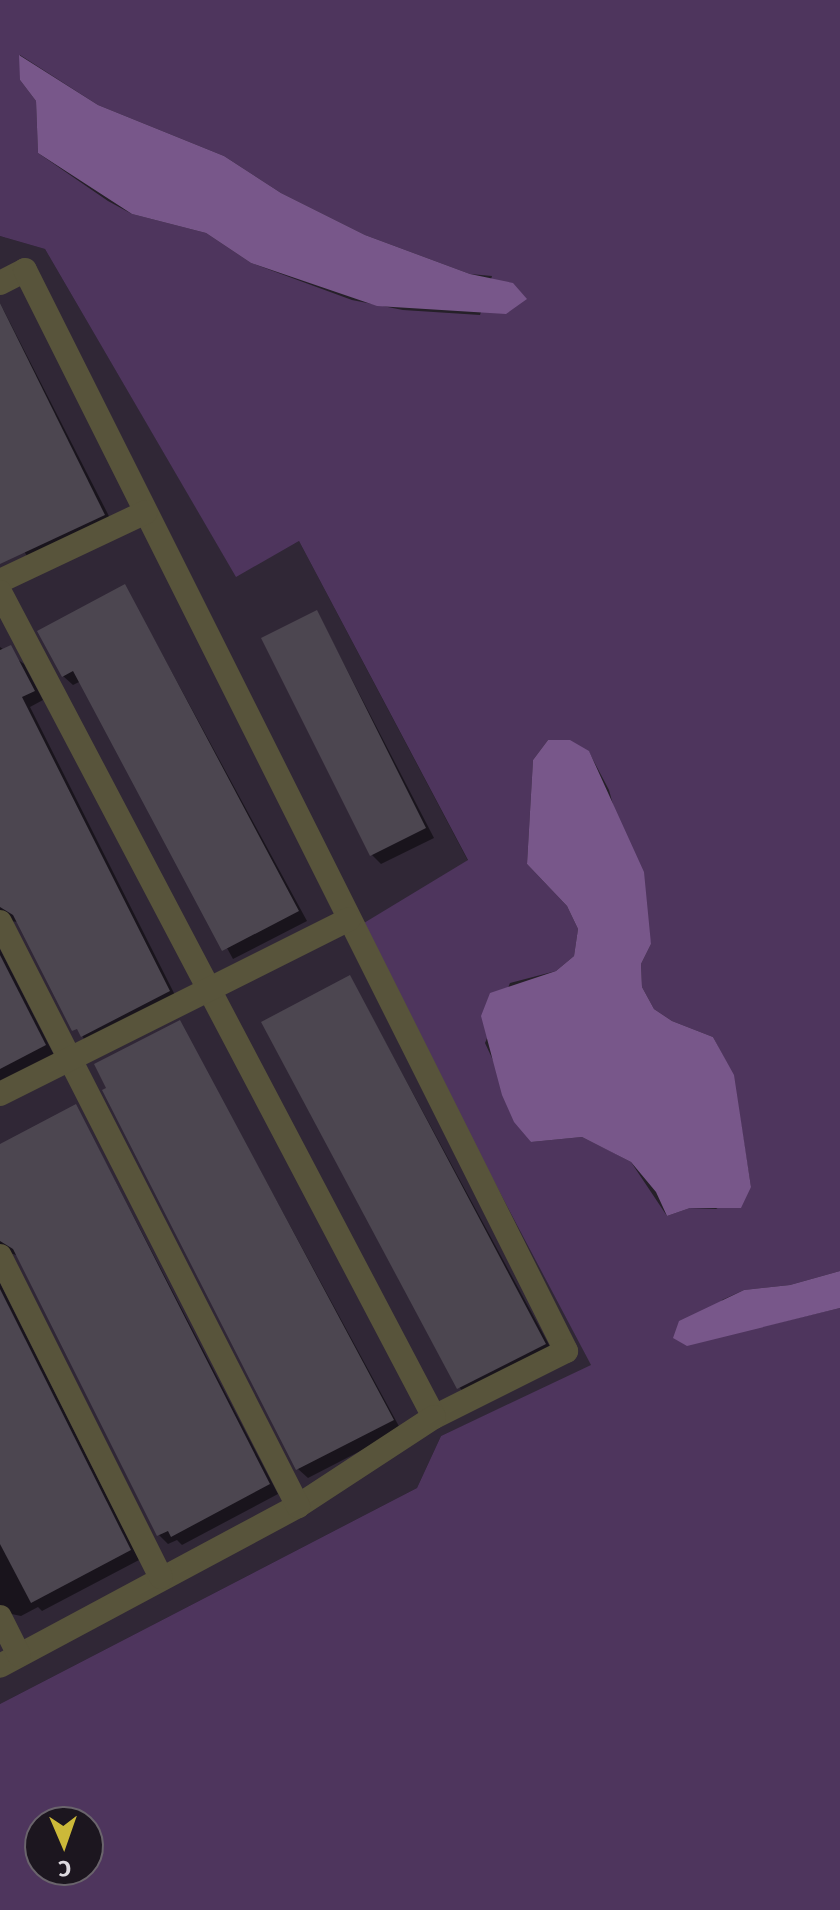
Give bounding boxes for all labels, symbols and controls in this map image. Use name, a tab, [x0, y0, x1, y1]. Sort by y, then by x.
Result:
north arrow	[24, 1806, 104, 1886]
text: С	[58, 1855, 72, 1882]

